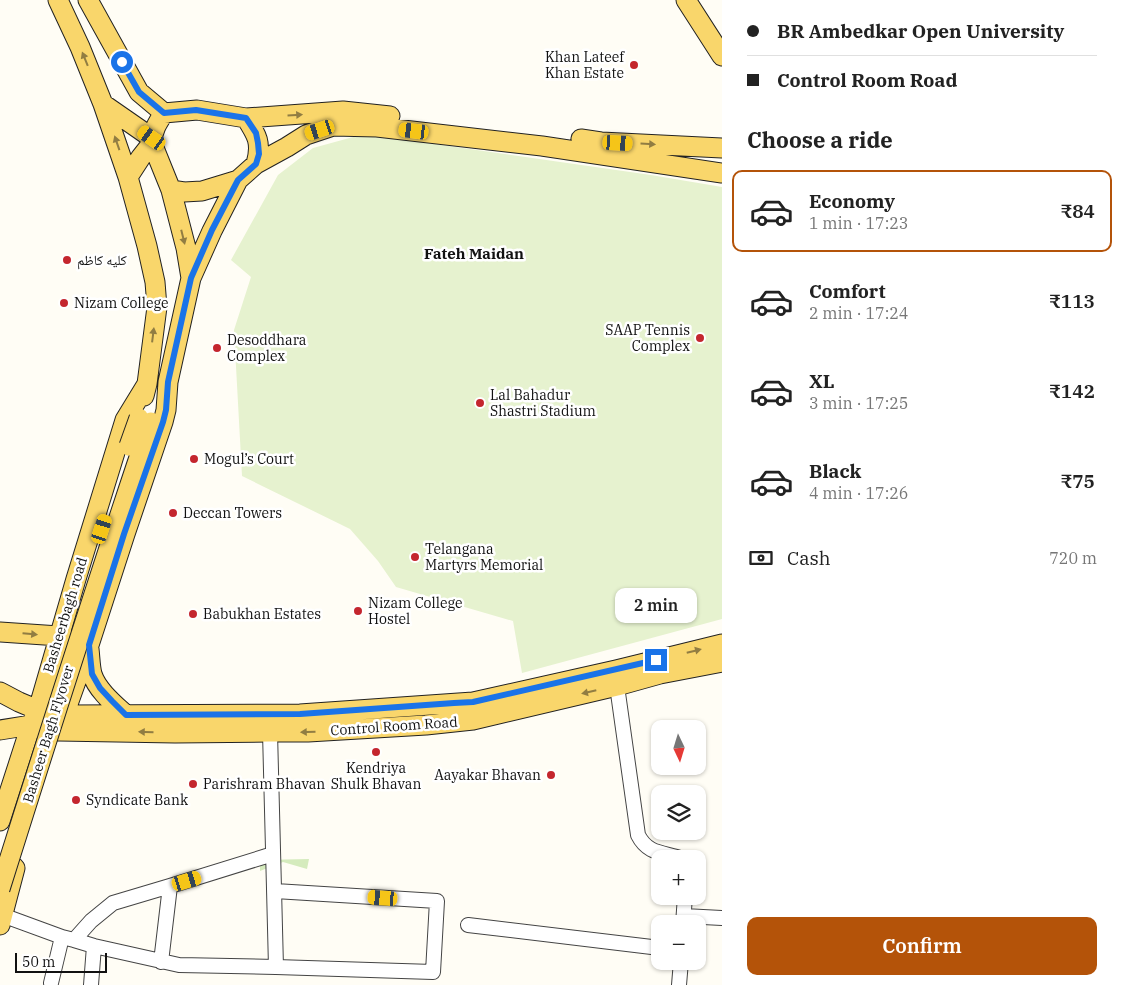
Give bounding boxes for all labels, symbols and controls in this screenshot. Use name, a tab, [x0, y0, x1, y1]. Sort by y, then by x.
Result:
text: BR Ambedkar Open University	[777, 19, 1064, 43]
place label: Khan Lateef Khan Estate	[545, 48, 625, 82]
route start	[111, 51, 133, 73]
one-way arrow	[80, 52, 88, 66]
marker: Khan Lateef Khan Estate	[628, 59, 640, 71]
text: Control Room Road	[777, 68, 957, 92]
one-way arrow	[287, 110, 303, 118]
car	[303, 118, 336, 142]
car	[398, 122, 429, 140]
car	[135, 123, 168, 153]
text: Choose a ride	[747, 125, 893, 154]
car	[602, 135, 633, 151]
one-way arrow	[113, 136, 120, 151]
one-way arrow	[640, 141, 656, 149]
icon: car	[749, 189, 794, 234]
text: Economy	[809, 189, 895, 213]
text: ₹84	[1060, 199, 1095, 223]
text: 1 min · 17:23	[809, 213, 908, 233]
one-way arrow	[179, 230, 187, 245]
district label: Fateh Maidan	[424, 244, 524, 263]
place label: كليه كاظم	[77, 251, 127, 270]
marker: كليه كاظم	[61, 254, 73, 266]
icon: car	[749, 279, 794, 324]
text: Comfort	[809, 279, 886, 303]
text: ₹113	[1049, 289, 1095, 313]
place label: Nizam College	[74, 294, 168, 312]
marker: Nizam College	[58, 297, 70, 309]
text: 2 min · 17:24	[809, 303, 908, 323]
place label: SAAP Tennis Complex	[605, 321, 690, 355]
one-way arrow	[149, 327, 157, 343]
place label: Desoddhara Complex	[227, 331, 307, 365]
marker: SAAP Tennis Complex	[694, 332, 706, 344]
marker: Desoddhara Complex	[211, 342, 223, 354]
icon: car	[749, 369, 794, 414]
text: XL	[809, 369, 835, 393]
text: ₹142	[1049, 379, 1095, 403]
place label: Lal Bahadur Shastri Stadium	[490, 386, 596, 420]
text: 3 min · 17:25	[809, 393, 908, 413]
marker: Lal Bahadur Shastri Stadium	[474, 397, 486, 409]
place label: Mogul’s Court	[204, 450, 294, 468]
marker: Mogul’s Court	[188, 453, 200, 465]
icon: car	[749, 459, 794, 504]
text: Black	[809, 459, 861, 483]
text: ₹75	[1060, 469, 1095, 493]
text: 4 min · 17:26	[809, 483, 908, 503]
place label: Deccan Towers	[183, 504, 282, 522]
marker: Deccan Towers	[167, 507, 179, 519]
car	[90, 512, 113, 546]
place label: Telangana Martyrs Memorial	[425, 540, 543, 574]
icon: cash	[747, 544, 775, 572]
text: Cash	[787, 546, 831, 570]
text: 720 m	[1049, 548, 1097, 568]
marker: Telangana Martyrs Memorial	[409, 551, 421, 563]
street label: Basheerbagh road	[39, 555, 91, 675]
callout: 2 min	[615, 588, 697, 622]
place label: Nizam College Hostel	[368, 594, 462, 628]
text: 2 min	[634, 595, 678, 615]
place label: Babukhan Estates	[203, 605, 321, 623]
marker: Nizam College Hostel	[352, 605, 364, 617]
marker: Babukhan Estates	[187, 608, 199, 620]
one-way arrow	[22, 630, 38, 638]
one-way arrow	[686, 647, 701, 655]
route end	[645, 649, 667, 671]
street label: Basheer Bagh Flyover	[19, 662, 78, 805]
one-way arrow	[582, 688, 597, 696]
street label: Control Room Road	[330, 713, 459, 739]
north arrow	[651, 720, 706, 775]
map controls	[651, 720, 706, 970]
one-way arrow	[137, 728, 153, 736]
one-way arrow	[300, 728, 316, 736]
marker: Kendriya Shulk Bhavan	[370, 746, 382, 758]
place label: Kendriya Shulk Bhavan	[331, 759, 421, 793]
place label: Aayakar Bhavan	[434, 766, 541, 784]
marker: Aayakar Bhavan	[545, 769, 557, 781]
place label: Parishram Bhavan	[203, 775, 325, 793]
marker: Parishram Bhavan	[187, 778, 199, 790]
button: layers	[651, 785, 706, 840]
place label: Syndicate Bank	[86, 791, 189, 809]
marker: Syndicate Bank	[70, 794, 82, 806]
button: +	[651, 850, 706, 905]
car	[170, 869, 203, 893]
car	[367, 889, 398, 907]
button: −	[651, 915, 706, 970]
button: Confirm	[747, 917, 1097, 975]
scale bar	[15, 950, 108, 973]
text: 50 m	[22, 953, 55, 971]

